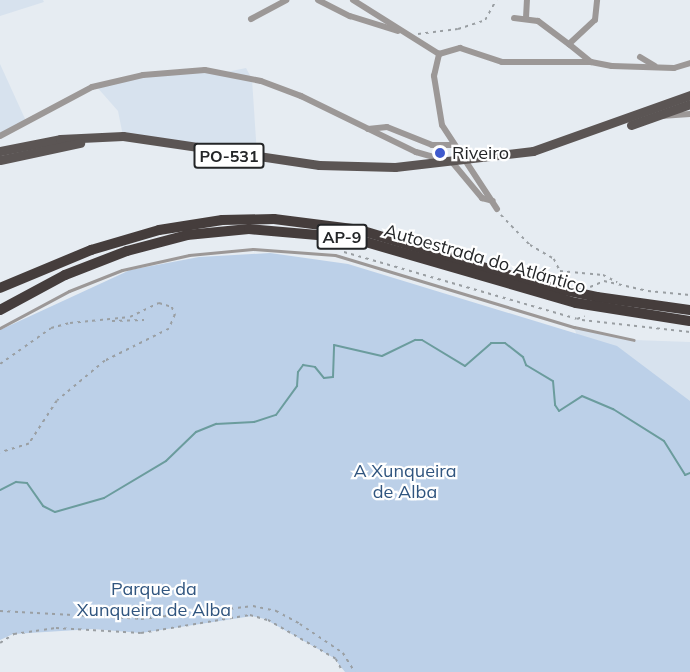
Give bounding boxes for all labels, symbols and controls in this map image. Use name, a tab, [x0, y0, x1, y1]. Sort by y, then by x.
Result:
place label: Riveiro	[452, 142, 509, 164]
road number: PO-531	[193, 143, 265, 169]
marker: Riveiro	[433, 146, 447, 160]
street label: Autoestrada do Atlántico	[382, 220, 588, 298]
road number: AP-9	[316, 224, 368, 250]
park label: A Xunqueira de Alba	[353, 461, 457, 504]
park label: Parque da Xunqueira de Alba	[77, 579, 231, 622]

